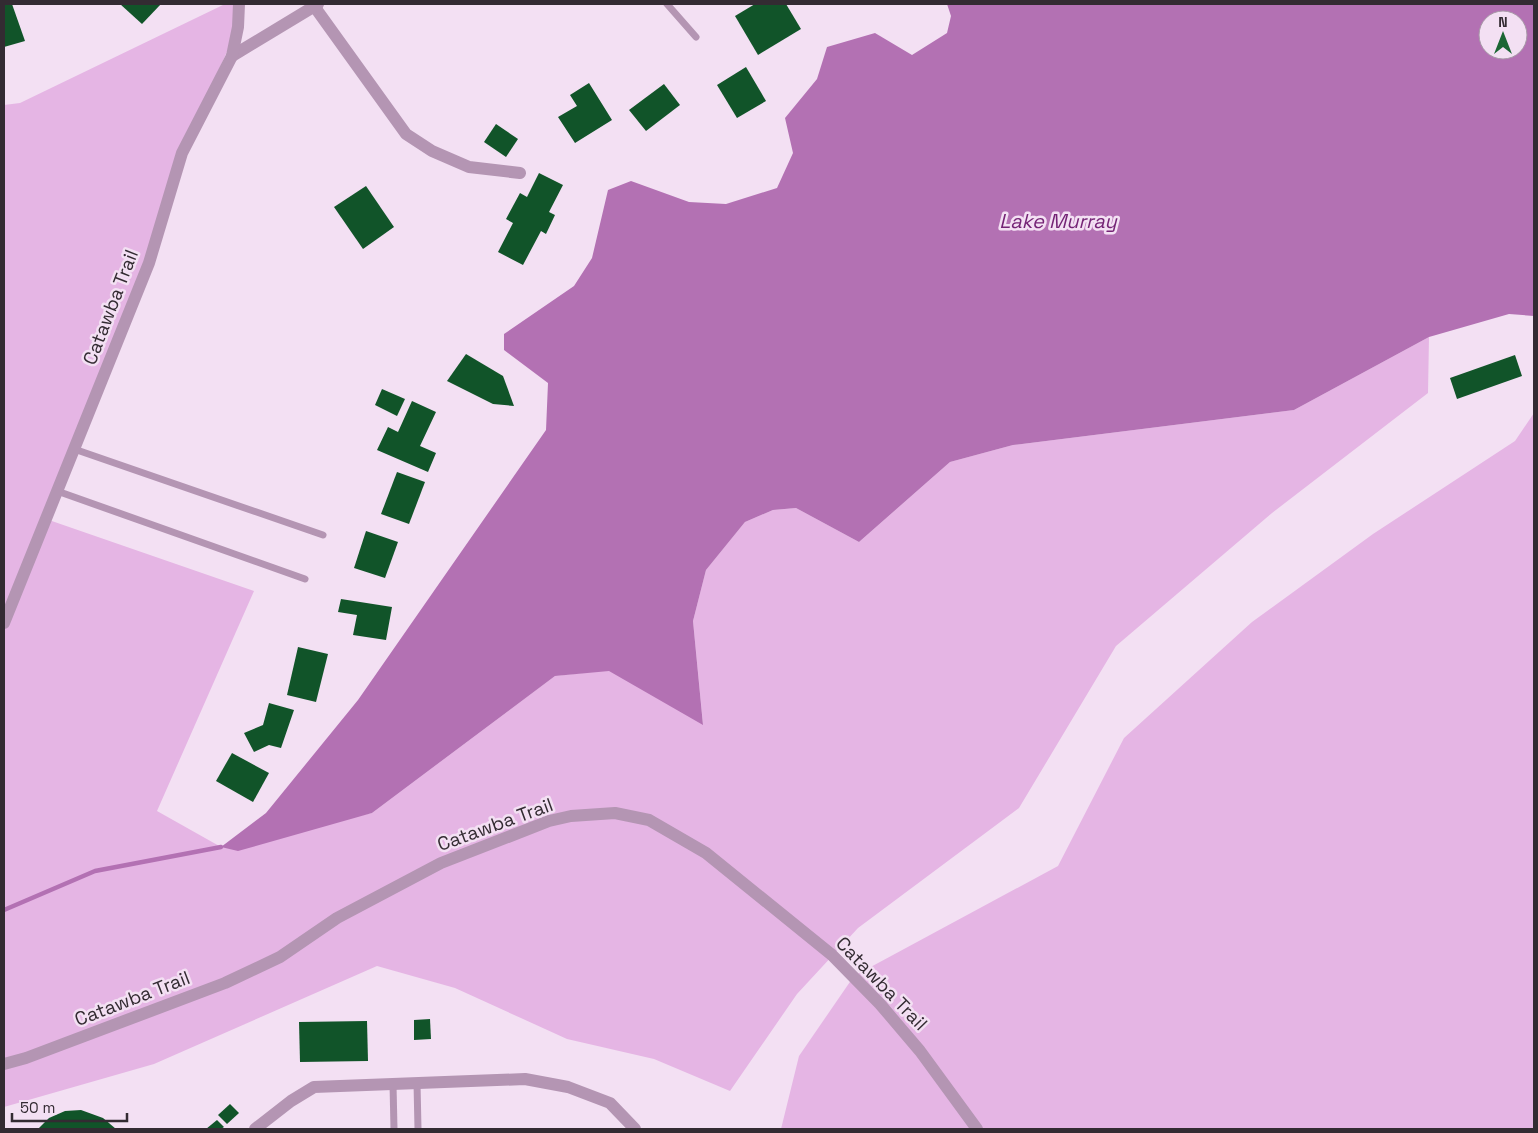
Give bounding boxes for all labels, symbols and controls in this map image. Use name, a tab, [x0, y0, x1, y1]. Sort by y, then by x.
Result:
north arrow	[1478, 10, 1528, 60]
text: N	[1498, 13, 1508, 31]
water label: Lake Murray	[999, 208, 1118, 234]
street label: Catawba Trail	[77, 246, 144, 368]
street label: Catawba Trail	[434, 792, 557, 857]
street label: Catawba Trail	[830, 931, 933, 1036]
street label: Catawba Trail	[71, 965, 193, 1032]
scale bar	[12, 1090, 128, 1122]
text: 50 m	[20, 1098, 55, 1117]

